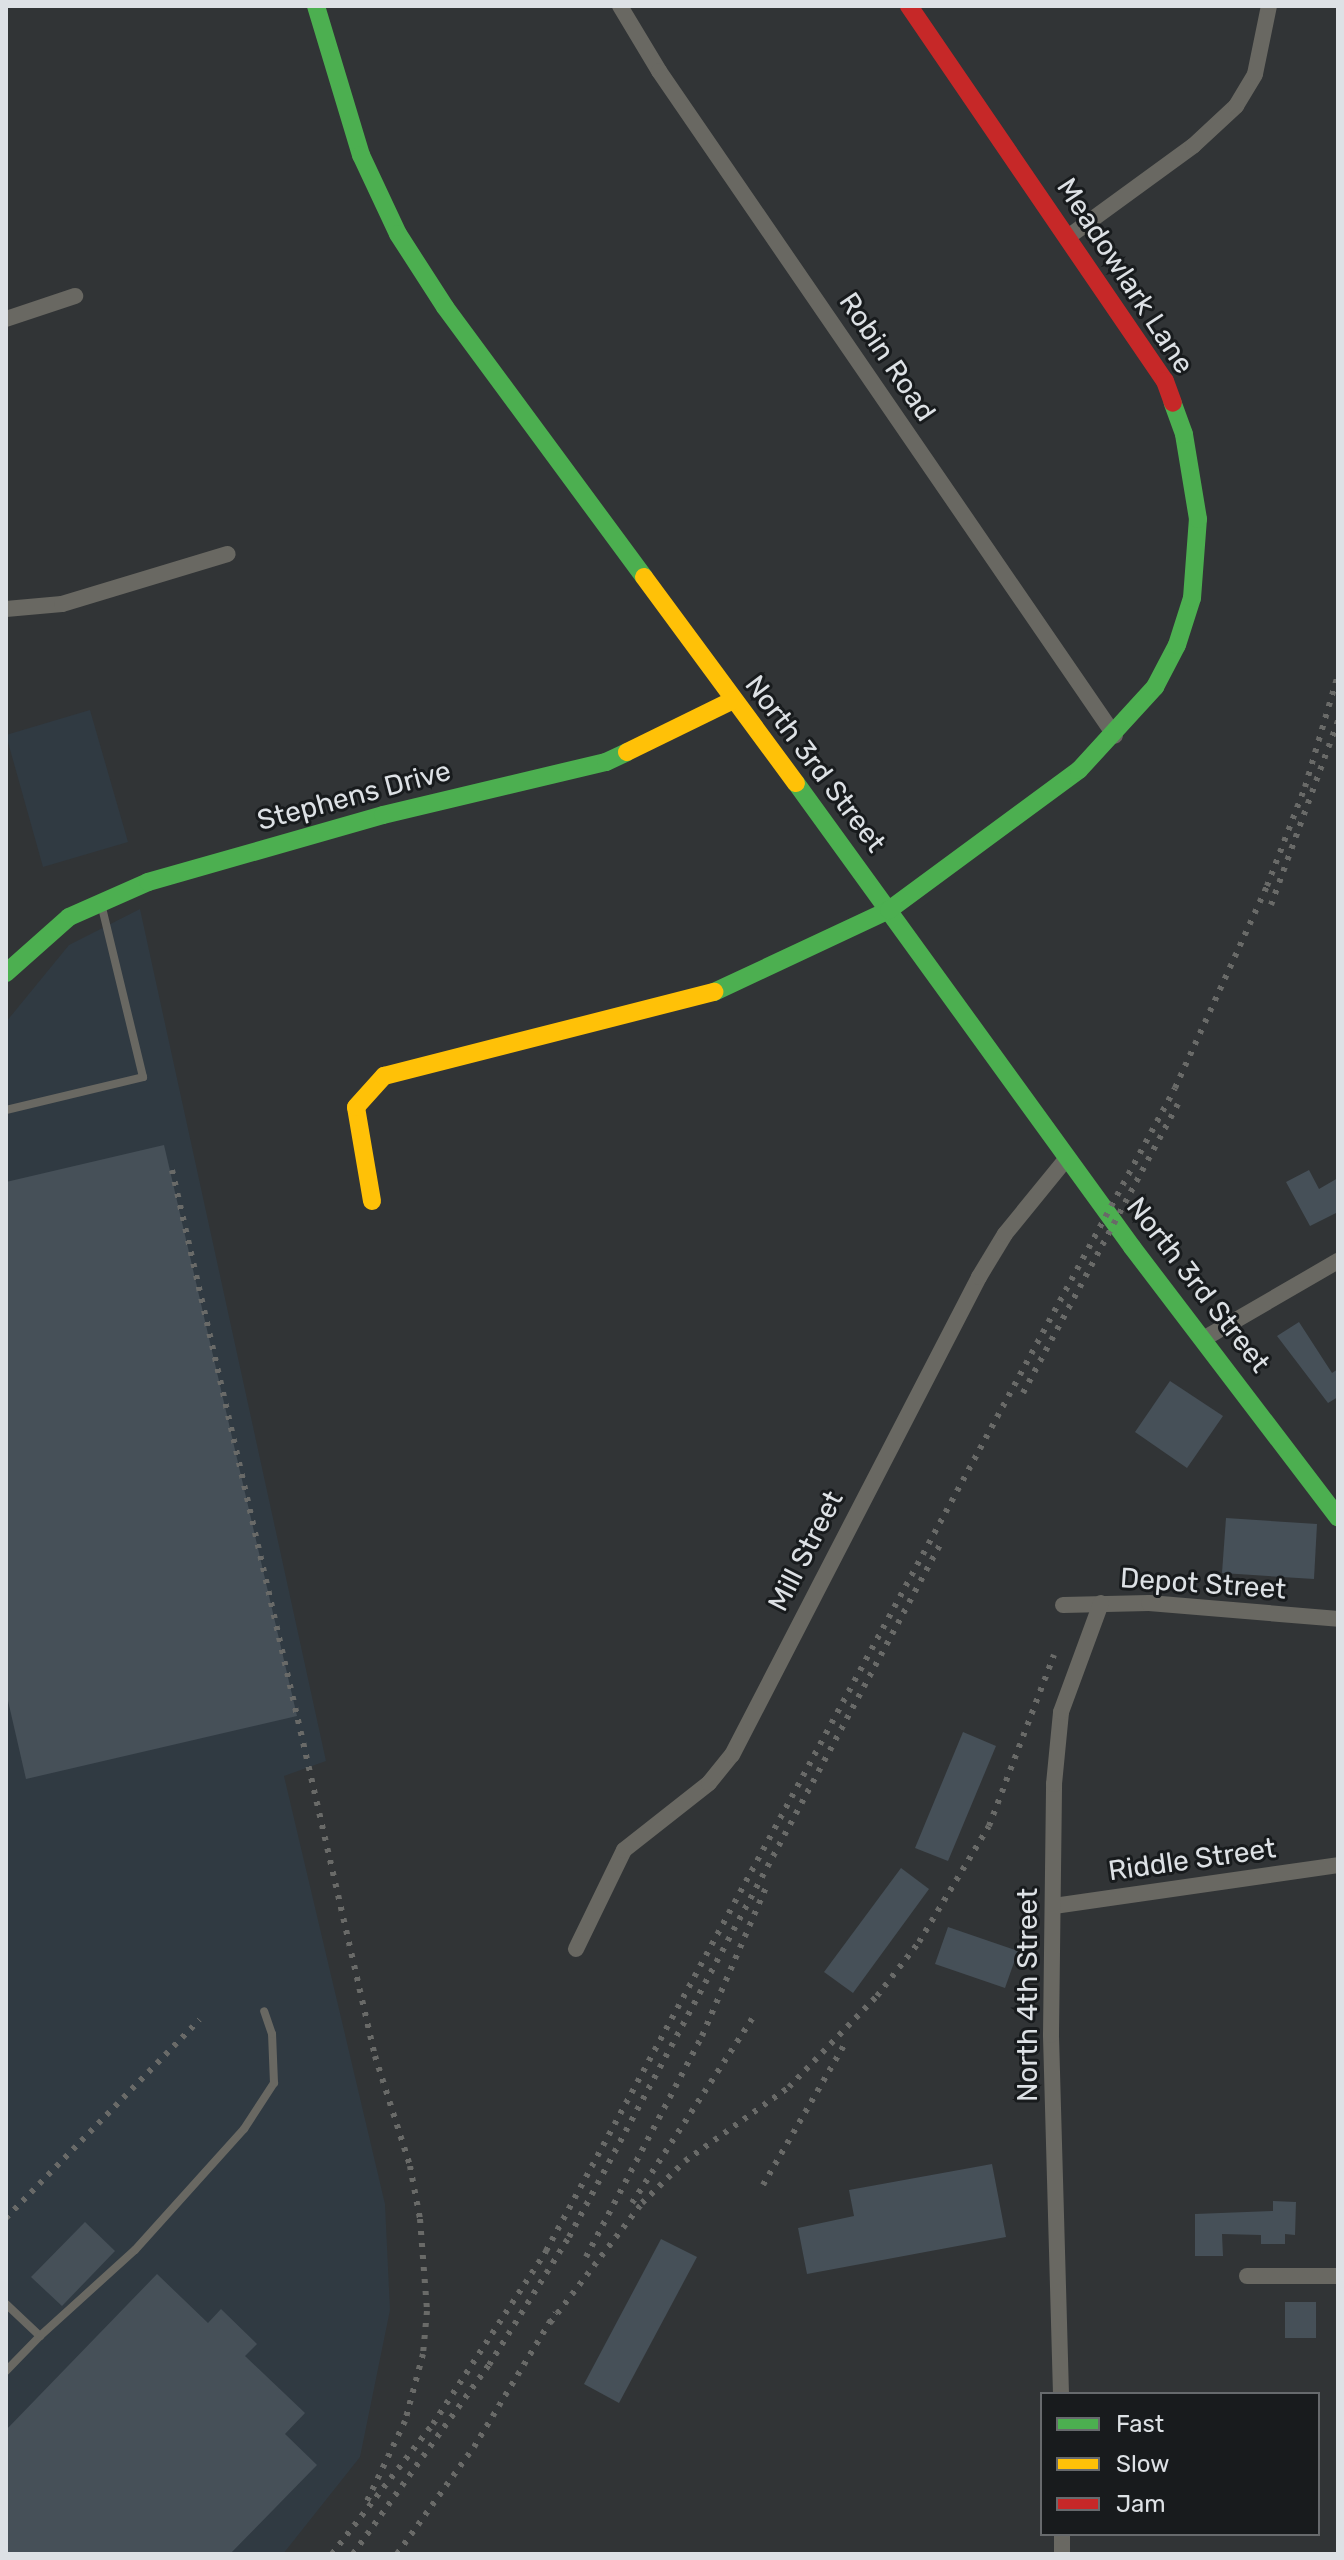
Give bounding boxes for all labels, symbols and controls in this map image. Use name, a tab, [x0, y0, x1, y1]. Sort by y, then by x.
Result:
street label: Meadowlark Lane	[1049, 172, 1201, 380]
street label: Robin Road	[832, 286, 942, 428]
street label: North 3rd Street	[738, 669, 892, 859]
street label: Stephens Drive	[254, 754, 454, 838]
street label: North 3rd Street	[1119, 1191, 1277, 1379]
street label: Mill Street	[761, 1485, 851, 1617]
street label: Depot Street	[1119, 1561, 1287, 1607]
street label: Riddle Street	[1106, 1832, 1278, 1888]
street label: North 4th Street	[1011, 1888, 1045, 2102]
legend	[1040, 2392, 1320, 2536]
text: Fast	[1116, 2410, 1164, 2438]
text: Slow	[1116, 2450, 1169, 2478]
text: Jam	[1116, 2490, 1166, 2518]

